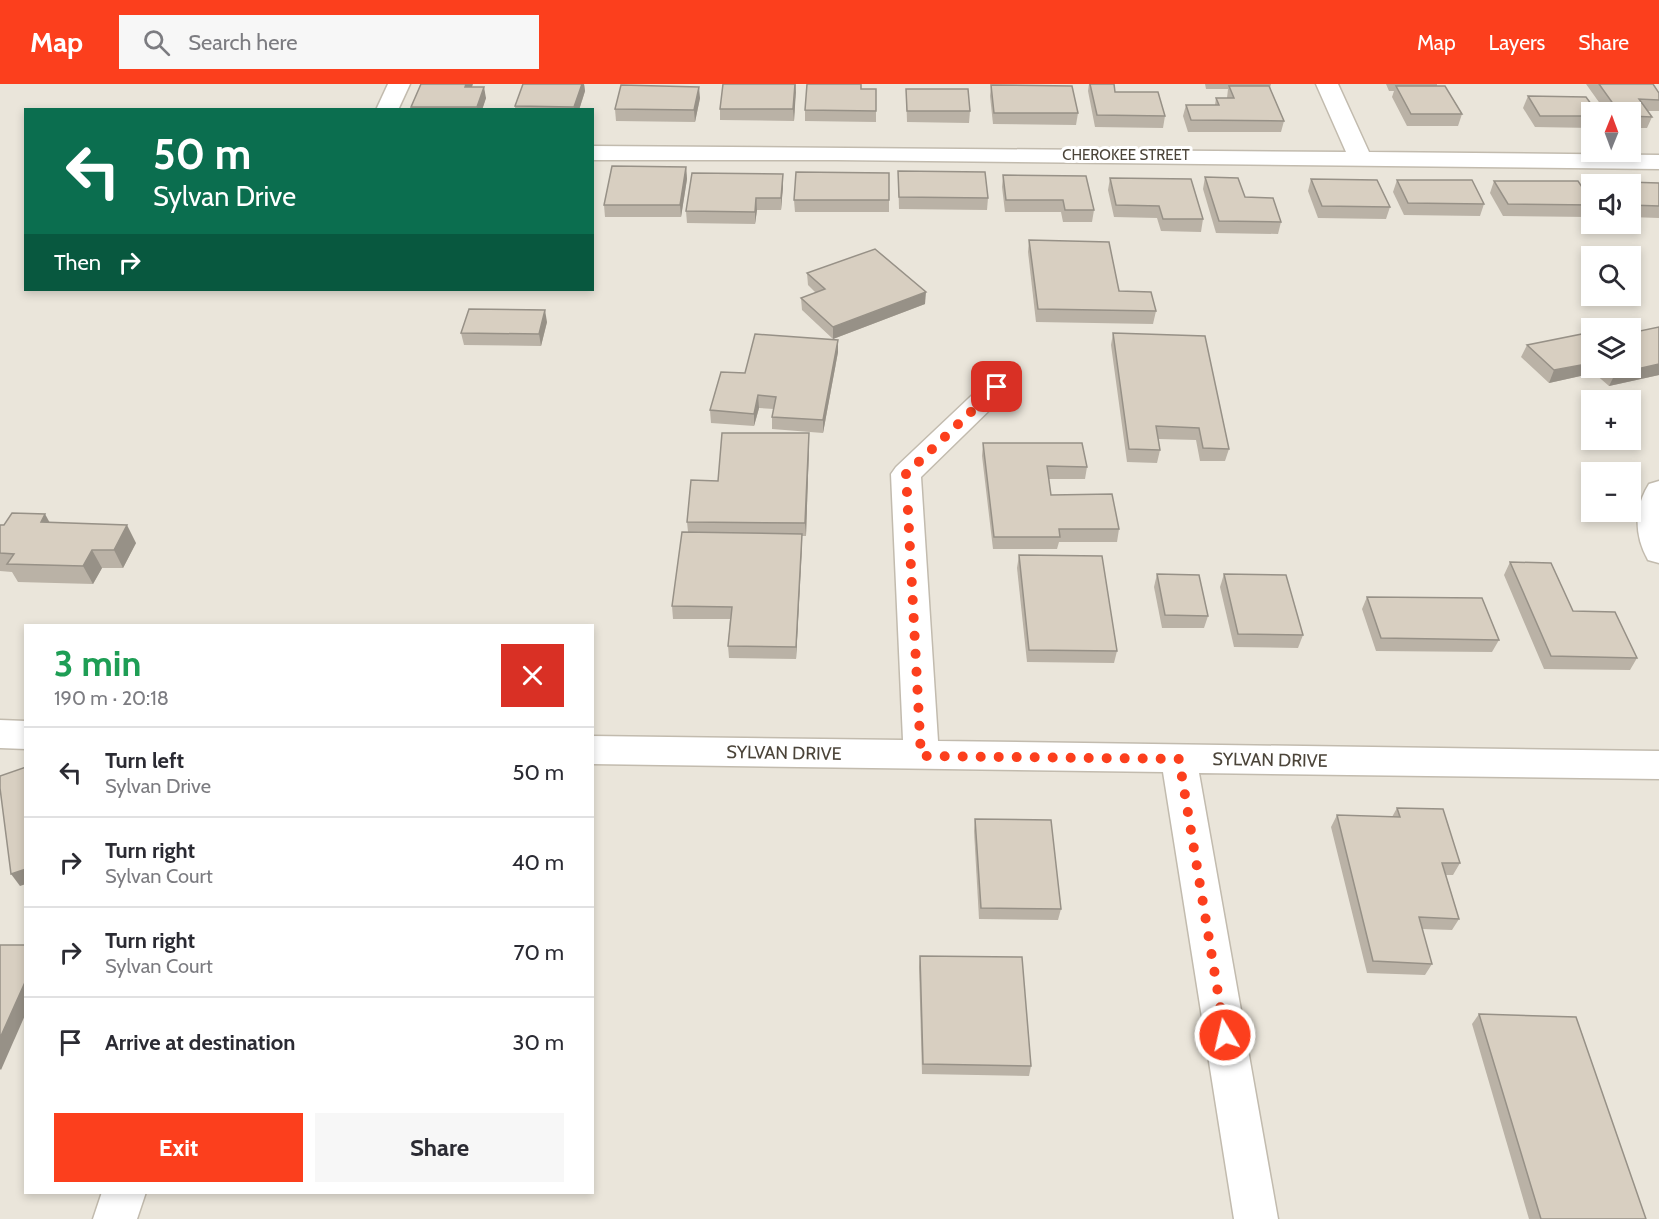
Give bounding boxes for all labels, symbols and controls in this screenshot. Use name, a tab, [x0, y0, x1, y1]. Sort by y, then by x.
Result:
search box	[119, 15, 539, 69]
text: Map	[30, 25, 83, 59]
icon: search	[140, 26, 173, 59]
text: Search here	[188, 29, 297, 56]
text: Map	[1417, 30, 1456, 55]
text: Layers	[1489, 30, 1545, 55]
text: Share	[1578, 30, 1629, 55]
north arrow	[1581, 102, 1641, 162]
map controls	[1581, 102, 1641, 522]
text: 50 m	[153, 128, 251, 180]
icon: left	[54, 132, 132, 210]
street label: CHEROKEE STREET	[1062, 146, 1190, 164]
button: sound	[1581, 174, 1641, 234]
text: Sylvan Drive	[153, 180, 296, 213]
icon: right	[113, 246, 146, 279]
button: search	[1581, 246, 1641, 306]
text: Then	[54, 249, 101, 276]
button: layers	[1581, 318, 1641, 378]
pin	[971, 361, 1022, 412]
icon: arrive	[980, 370, 1013, 403]
button: +	[1581, 390, 1641, 450]
button: −	[1581, 462, 1641, 522]
text: 3 min	[54, 641, 141, 685]
button: close	[501, 644, 564, 707]
text: 190 m · 20:18	[54, 686, 169, 710]
street label: SYLVAN DRIVE	[726, 741, 842, 765]
text: Turn left	[105, 747, 184, 774]
street label: SYLVAN DRIVE	[1212, 748, 1328, 772]
icon: left	[54, 756, 87, 789]
text: 50 m	[512, 759, 564, 786]
text: Sylvan Drive	[105, 774, 211, 798]
text: Turn right	[105, 837, 195, 864]
icon: right	[54, 846, 87, 879]
text: 40 m	[512, 849, 564, 876]
text: Sylvan Court	[105, 864, 213, 888]
text: Turn right	[105, 927, 195, 954]
icon: right	[54, 936, 87, 969]
text: 70 m	[514, 939, 564, 966]
text: Sylvan Court	[105, 954, 213, 978]
position arrow	[1193, 1003, 1257, 1067]
icon: arrive	[54, 1026, 87, 1059]
text: Arrive at destination	[105, 1029, 295, 1056]
text: 30 m	[512, 1029, 564, 1056]
button: Exit	[54, 1113, 303, 1182]
button: Share	[315, 1113, 564, 1182]

